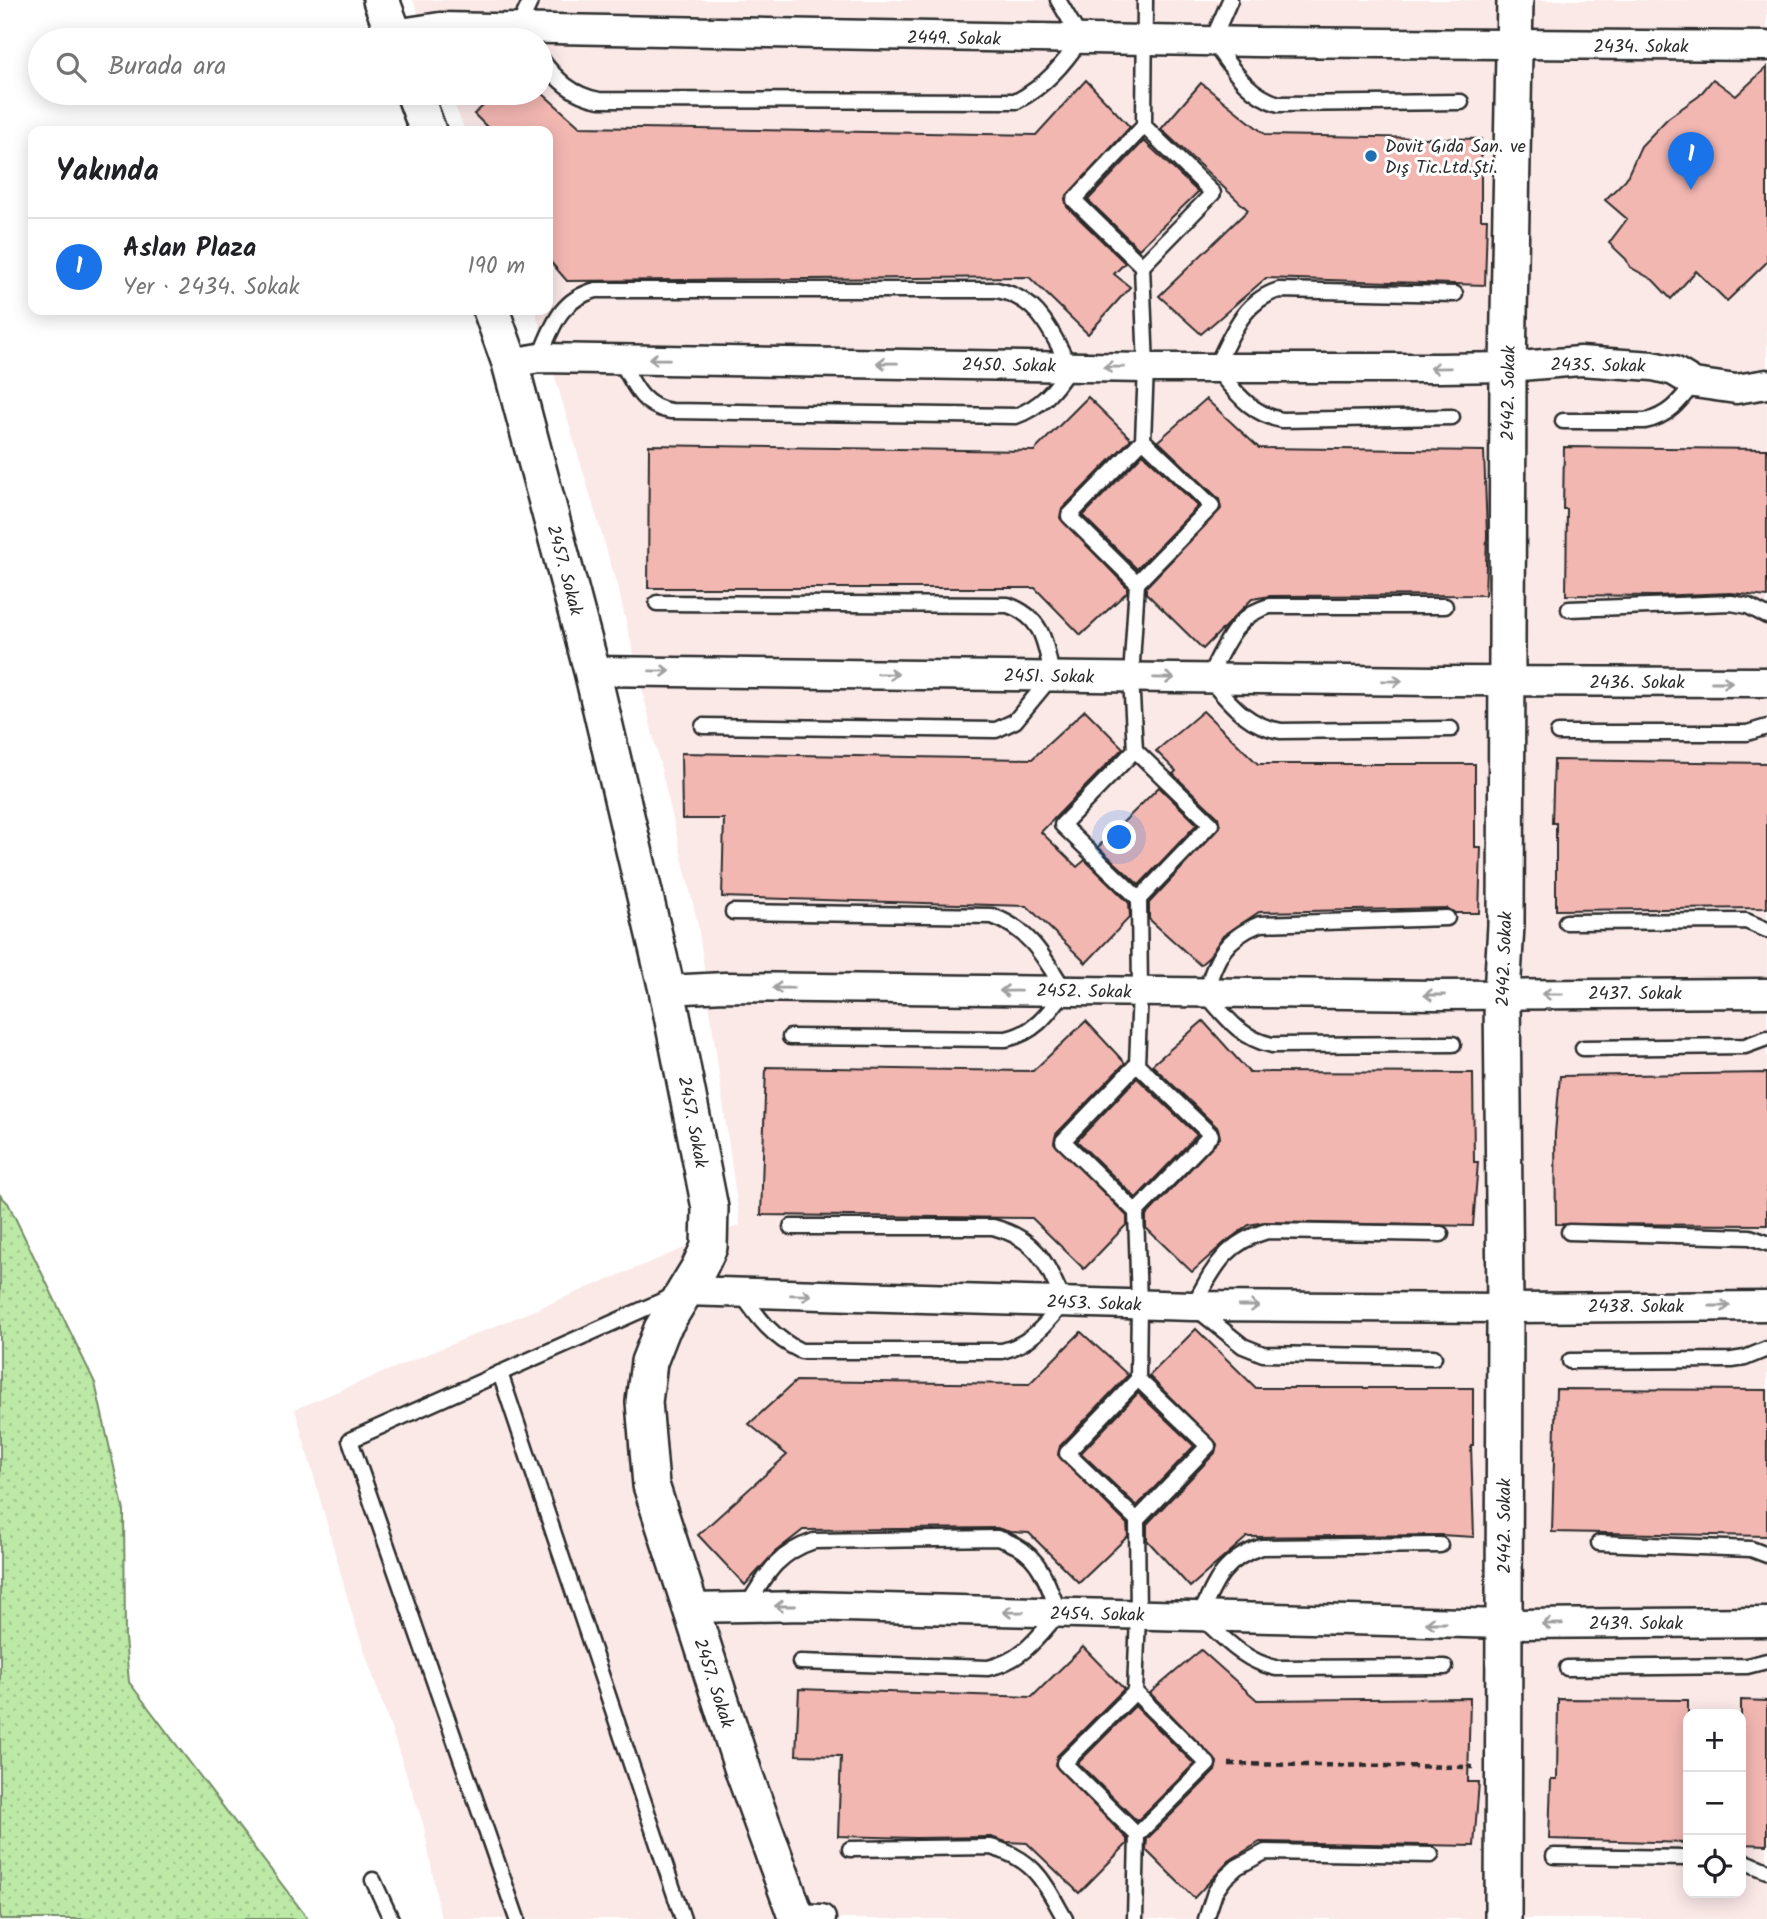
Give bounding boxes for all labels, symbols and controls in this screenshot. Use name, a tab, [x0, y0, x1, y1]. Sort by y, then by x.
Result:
street label: 2449. Sokak	[907, 24, 1002, 55]
search box	[28, 28, 553, 105]
street label: 2434. Sokak	[1593, 33, 1689, 62]
text: Burada ara	[108, 46, 226, 88]
icon: search	[52, 48, 90, 86]
pin: 1	[1668, 132, 1714, 190]
place label: Dovit Gıda San. ve Dış Tic.Ltd.Şti.	[1385, 133, 1526, 183]
text: Yakında	[56, 148, 159, 196]
marker: Dovit Gıda San. ve Dış Tic.Ltd.Şti.	[1363, 148, 1379, 164]
text: Aslan Plaza	[123, 228, 256, 270]
text: 1	[76, 249, 82, 285]
text: 190 m	[468, 249, 525, 285]
text: Yer · 2434. Sokak	[123, 270, 300, 306]
street label: 2442. Sokak	[1494, 345, 1525, 441]
street label: 2450. Sokak	[962, 351, 1057, 382]
street label: 2435. Sokak	[1550, 351, 1646, 382]
one-way arrow	[648, 352, 671, 366]
one-way arrow	[876, 356, 899, 370]
one-way arrow	[1103, 361, 1126, 374]
one-way arrow	[1429, 361, 1452, 375]
street label: 2457. Sokak	[538, 522, 590, 620]
street label: 2451. Sokak	[1004, 662, 1095, 693]
one-way arrow	[648, 665, 671, 678]
one-way arrow	[876, 667, 899, 681]
street label: 2436. Sokak	[1589, 669, 1685, 698]
one-way arrow	[1152, 671, 1175, 685]
one-way arrow	[1380, 674, 1403, 688]
one-way arrow	[1710, 675, 1733, 689]
your location	[1102, 820, 1136, 854]
street label: 2442. Sokak	[1489, 910, 1522, 1007]
street label: 2452. Sokak	[1036, 977, 1132, 1008]
street label: 2437. Sokak	[1588, 980, 1682, 1009]
one-way arrow	[772, 982, 795, 995]
one-way arrow	[999, 984, 1022, 998]
one-way arrow	[1541, 987, 1564, 1001]
one-way arrow	[1423, 988, 1446, 1002]
street label: 2457. Sokak	[668, 1074, 715, 1171]
one-way arrow	[789, 1288, 812, 1302]
street label: 2453. Sokak	[1046, 1288, 1142, 1321]
street label: 2438. Sokak	[1588, 1293, 1685, 1322]
one-way arrow	[1237, 1299, 1260, 1313]
one-way arrow	[1708, 1299, 1731, 1313]
street label: 2442. Sokak	[1491, 1478, 1520, 1574]
one-way arrow	[774, 1599, 797, 1613]
street label: 2454. Sokak	[1049, 1600, 1145, 1631]
one-way arrow	[1001, 1605, 1024, 1618]
street label: 2439. Sokak	[1589, 1610, 1684, 1639]
one-way arrow	[1425, 1616, 1448, 1630]
one-way arrow	[1541, 1617, 1564, 1631]
street label: 2457. Sokak	[684, 1635, 741, 1733]
map controls	[1683, 1709, 1746, 1898]
button: +	[1683, 1709, 1746, 1772]
button: −	[1683, 1772, 1746, 1835]
button: locate	[1683, 1835, 1746, 1898]

